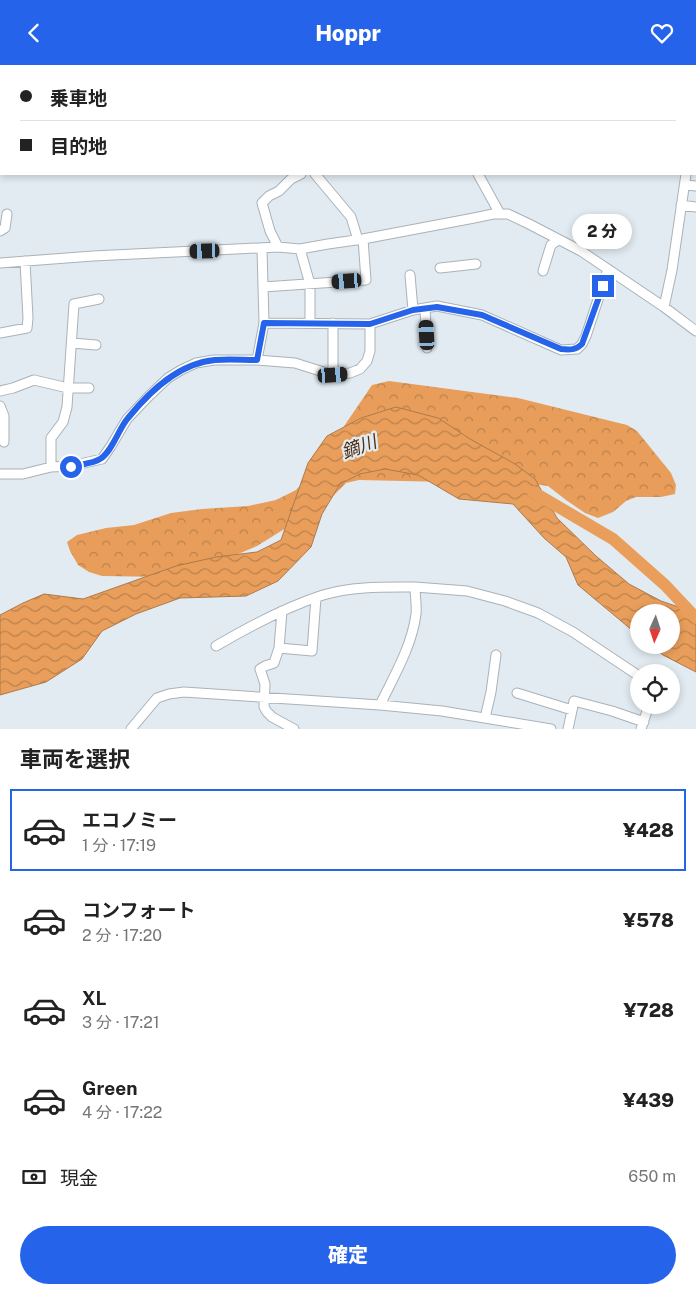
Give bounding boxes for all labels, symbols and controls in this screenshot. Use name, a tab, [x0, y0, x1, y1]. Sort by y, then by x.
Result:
icon: back	[20, 19, 48, 47]
icon: heart	[648, 19, 676, 47]
text: Hoppr	[315, 20, 381, 46]
text: 乗車地	[50, 87, 107, 109]
text: 目的地	[50, 135, 107, 157]
callout: 2 分	[573, 213, 633, 249]
text: 2 分	[587, 222, 617, 241]
car	[189, 243, 220, 259]
car	[331, 272, 362, 290]
route end	[592, 275, 614, 297]
car	[418, 320, 435, 350]
car	[317, 366, 348, 384]
water label: 鏑川	[338, 430, 381, 463]
route start	[60, 456, 82, 478]
north arrow	[630, 604, 680, 654]
map controls	[630, 604, 680, 714]
button: locate	[630, 664, 680, 714]
text: 車両を選択	[20, 746, 130, 772]
icon: car	[22, 808, 67, 853]
text: エコノミー	[82, 809, 177, 831]
text: ¥428	[623, 819, 674, 841]
text: 1 分 · 17:19	[82, 836, 156, 855]
icon: car	[22, 898, 67, 943]
text: コンフォート	[82, 899, 195, 921]
text: ¥578	[623, 909, 674, 931]
text: 2 分 · 17:20	[82, 926, 162, 945]
text: XL	[82, 987, 107, 1009]
icon: car	[22, 988, 67, 1033]
text: ¥728	[624, 999, 674, 1021]
text: 3 分 · 17:21	[82, 1013, 159, 1032]
text: Green	[82, 1077, 137, 1099]
icon: car	[22, 1078, 67, 1123]
text: ¥439	[623, 1089, 674, 1111]
text: 4 分 · 17:22	[82, 1103, 162, 1122]
icon: cash	[20, 1163, 48, 1191]
text: 現金	[60, 1167, 98, 1189]
text: 650 m	[628, 1167, 676, 1186]
button: 確定	[20, 1226, 676, 1284]

